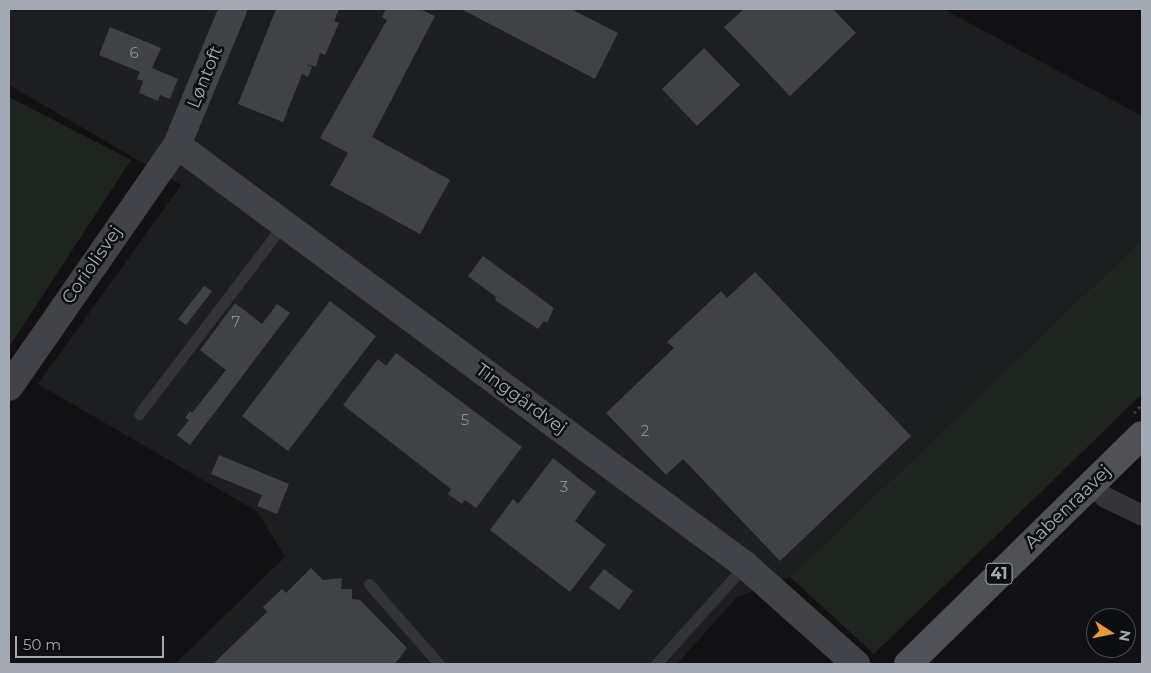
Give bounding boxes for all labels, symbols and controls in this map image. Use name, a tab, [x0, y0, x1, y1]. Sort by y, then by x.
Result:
street label: Løntoft	[183, 43, 227, 111]
house number: 6	[129, 44, 139, 62]
street label: Coriolisvej	[57, 222, 127, 308]
house number: 7	[232, 313, 240, 331]
street label: Tinggårdvej	[471, 359, 571, 439]
house number: 5	[461, 411, 469, 429]
house number: 2	[641, 422, 649, 440]
street label: Aabenraavej	[1020, 461, 1116, 553]
house number: 3	[560, 478, 568, 496]
road number: 41	[985, 560, 1013, 588]
north arrow	[1086, 608, 1136, 658]
scale bar	[18, 626, 166, 658]
text: N	[1115, 628, 1135, 643]
text: 50 m	[23, 635, 61, 654]

